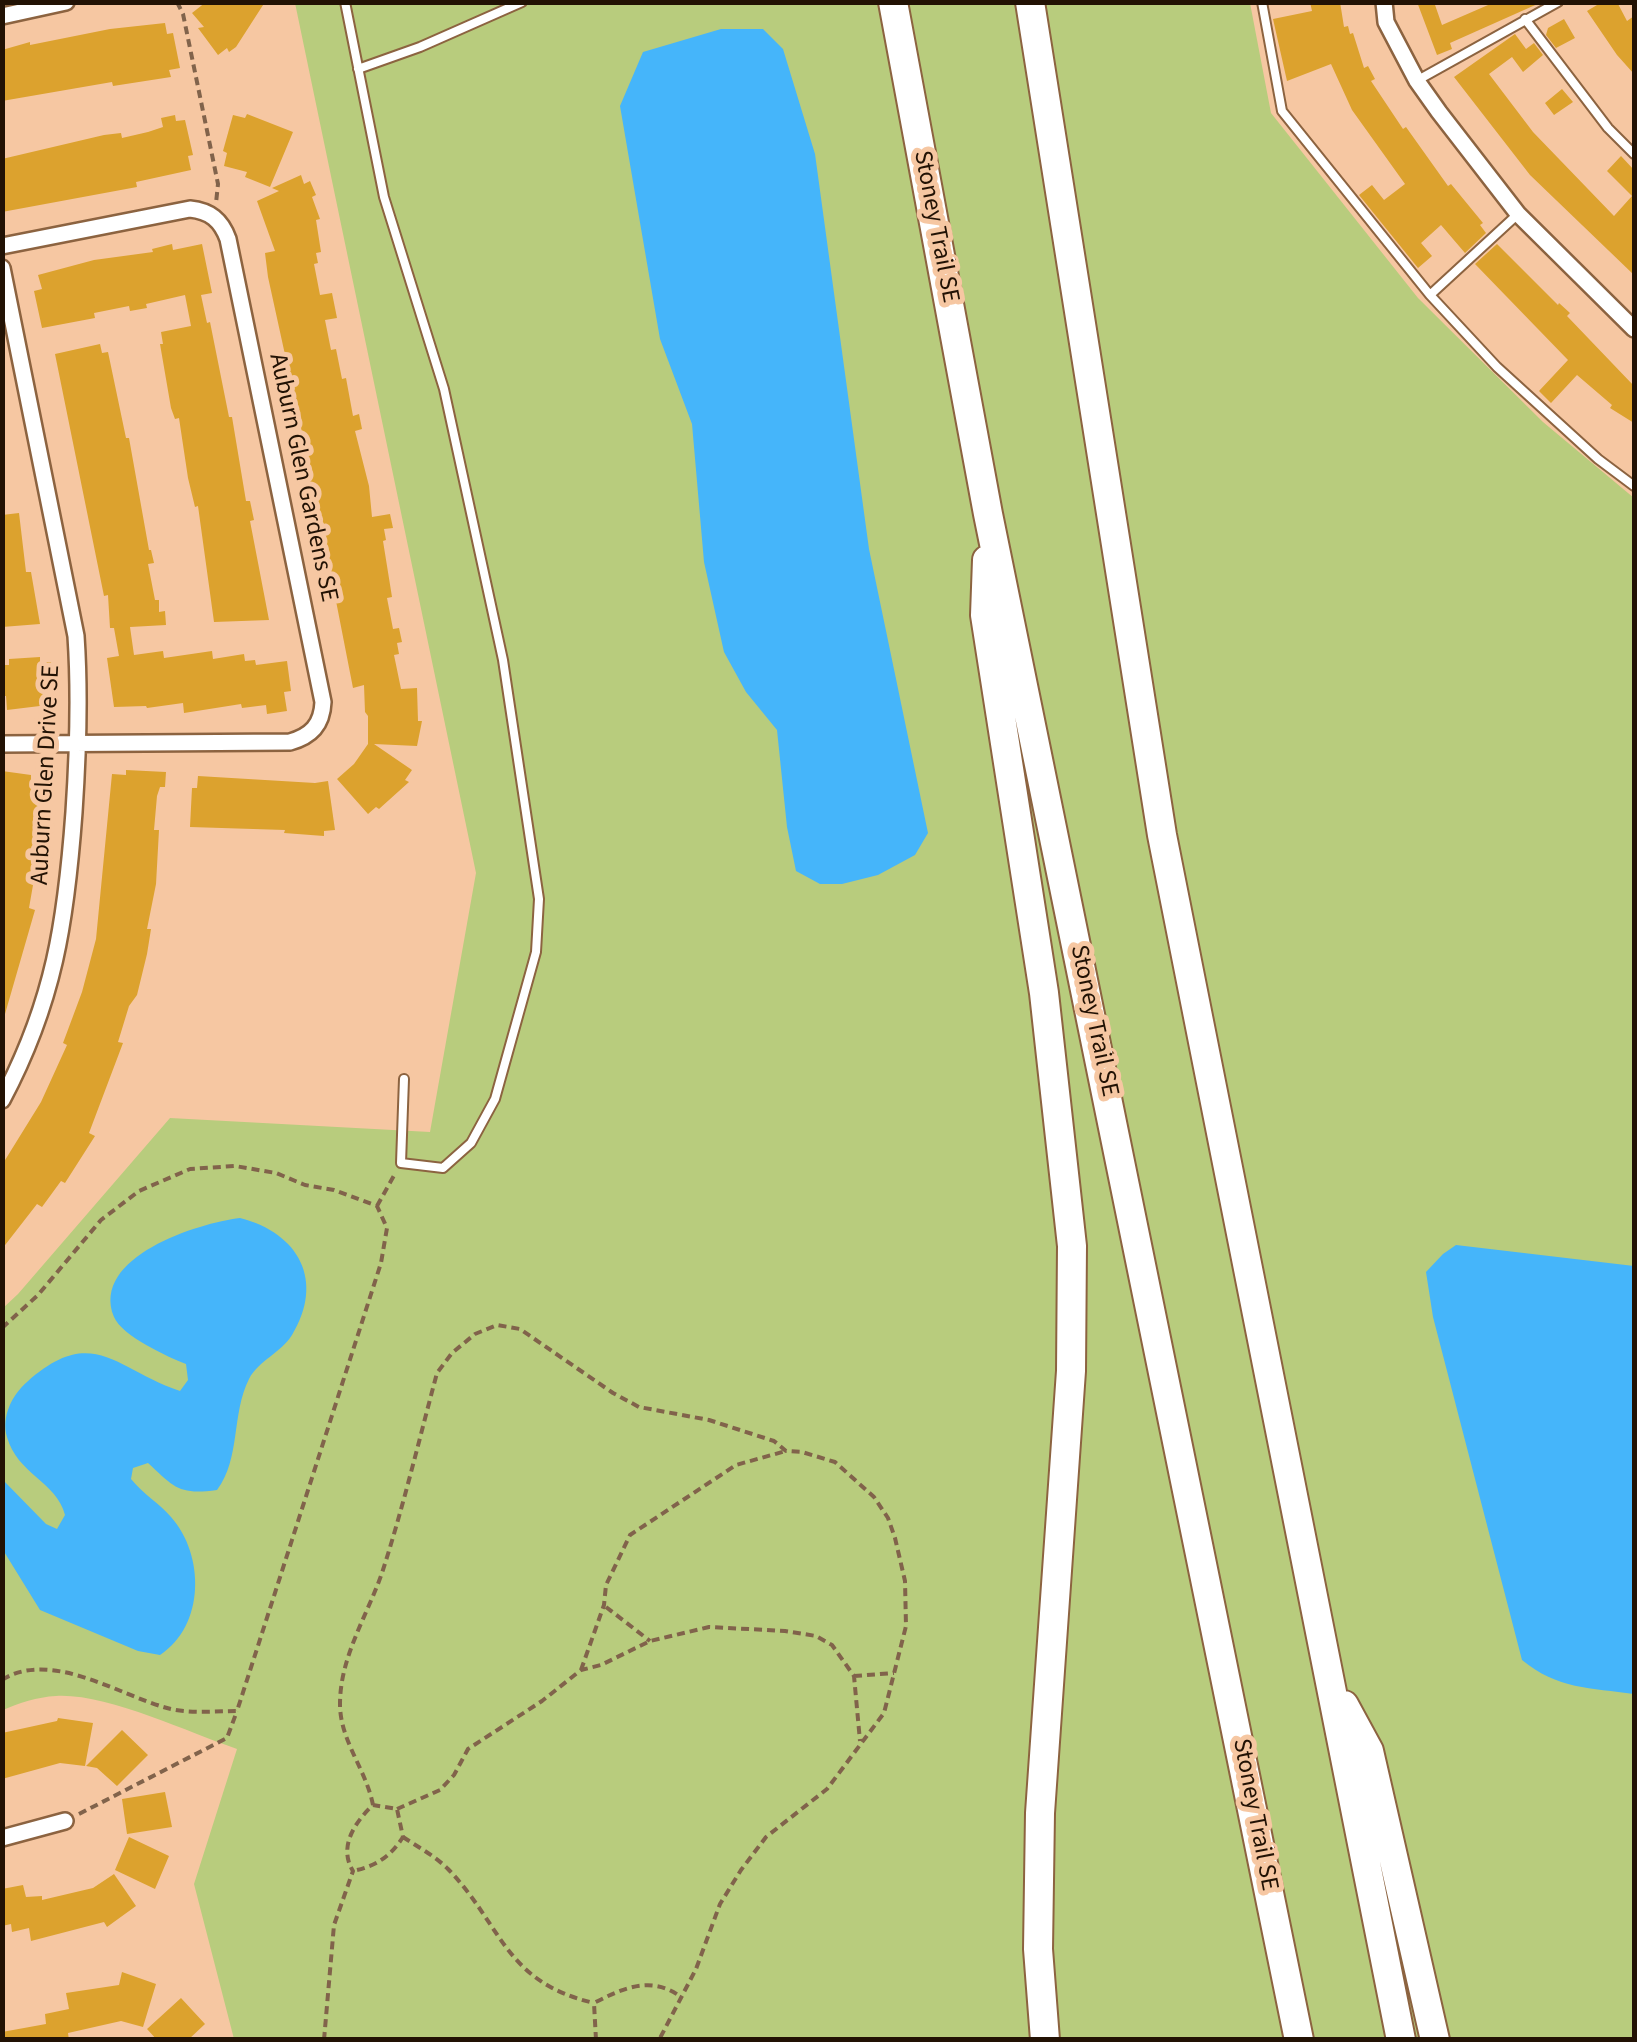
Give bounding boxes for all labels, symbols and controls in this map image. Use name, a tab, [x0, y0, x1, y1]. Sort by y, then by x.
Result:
street label: Stoney Trail SE	[906, 148, 964, 306]
street label: Auburn Glen Gardens SE	[261, 351, 343, 605]
street label: Auburn Glen Drive SE	[26, 664, 68, 886]
street label: Stoney Trail SE	[1062, 942, 1124, 1100]
street label: Stoney Trail SE	[1225, 1736, 1283, 1894]

